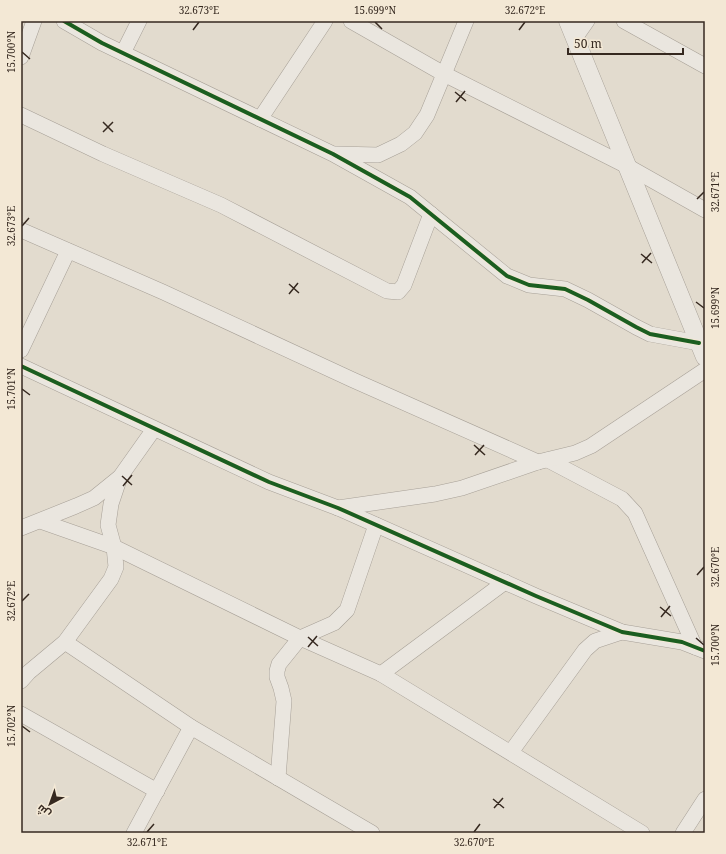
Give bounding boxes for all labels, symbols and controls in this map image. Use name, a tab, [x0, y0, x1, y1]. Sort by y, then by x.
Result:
text: 32.673°E	[179, 3, 219, 17]
text: 15.699°N	[354, 3, 396, 17]
text: 32.672°E	[505, 3, 545, 17]
scale bar	[568, 30, 683, 56]
text: 15.700°N	[4, 31, 18, 73]
text: 50 m	[574, 35, 602, 52]
text: 32.671°E	[708, 172, 722, 212]
text: 32.673°E	[4, 206, 18, 246]
text: 15.699°N	[708, 287, 722, 329]
text: 15.701°N	[4, 368, 18, 410]
text: 32.670°E	[708, 547, 722, 587]
text: 32.672°E	[4, 581, 18, 621]
text: 15.700°N	[708, 624, 722, 666]
text: 15.702°N	[4, 705, 18, 747]
north arrow	[30, 784, 70, 824]
text: ش	[33, 802, 53, 822]
text: 32.671°E	[127, 835, 167, 849]
text: 32.670°E	[454, 835, 494, 849]

